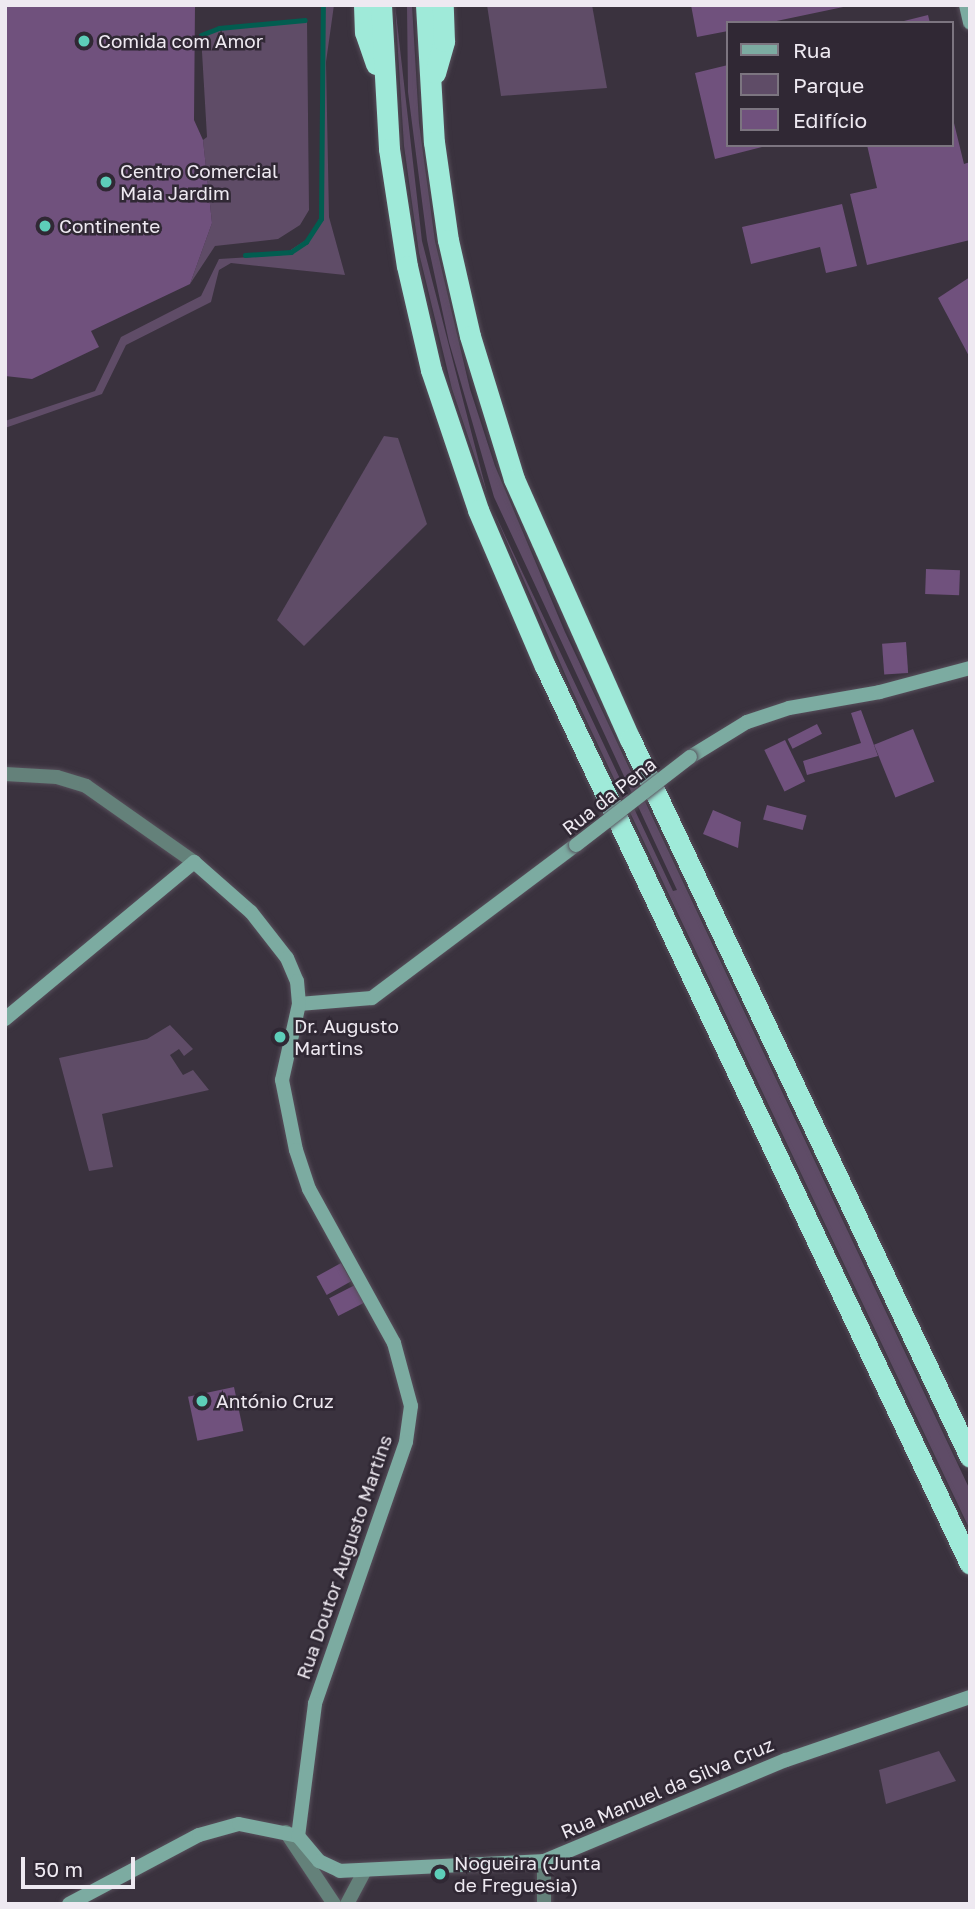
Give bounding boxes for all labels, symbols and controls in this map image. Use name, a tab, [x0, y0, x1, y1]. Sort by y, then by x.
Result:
legend	[726, 21, 954, 147]
place label: Comida com Amor	[98, 30, 263, 52]
marker: Comida com Amor	[76, 33, 92, 49]
text: Rua	[793, 37, 831, 63]
text: Parque	[793, 72, 864, 98]
text: Edifício	[793, 107, 867, 133]
place label: Centro Comercial Maia Jardim	[120, 160, 278, 204]
marker: Centro Comercial Maia Jardim	[98, 174, 114, 190]
place label: Continente	[59, 215, 160, 237]
marker: Continente	[37, 218, 53, 234]
street label: Rua da Pena	[558, 752, 660, 840]
place label: Dr. Augusto Martins	[294, 1015, 399, 1059]
marker: Dr. Augusto Martins	[272, 1029, 288, 1045]
place label: António Cruz	[216, 1390, 334, 1412]
marker: António Cruz	[194, 1393, 210, 1409]
street label: Rua Doutor Augusto Martins	[291, 1432, 397, 1682]
street label: Rua Manuel da Silva Cruz	[557, 1733, 777, 1843]
scale bar	[24, 1842, 138, 1886]
place label: Nogueira (Junta de Freguesia)	[454, 1852, 601, 1896]
text: 50 m	[34, 1856, 83, 1882]
marker: Nogueira (Junta de Freguesia)	[432, 1866, 448, 1882]

